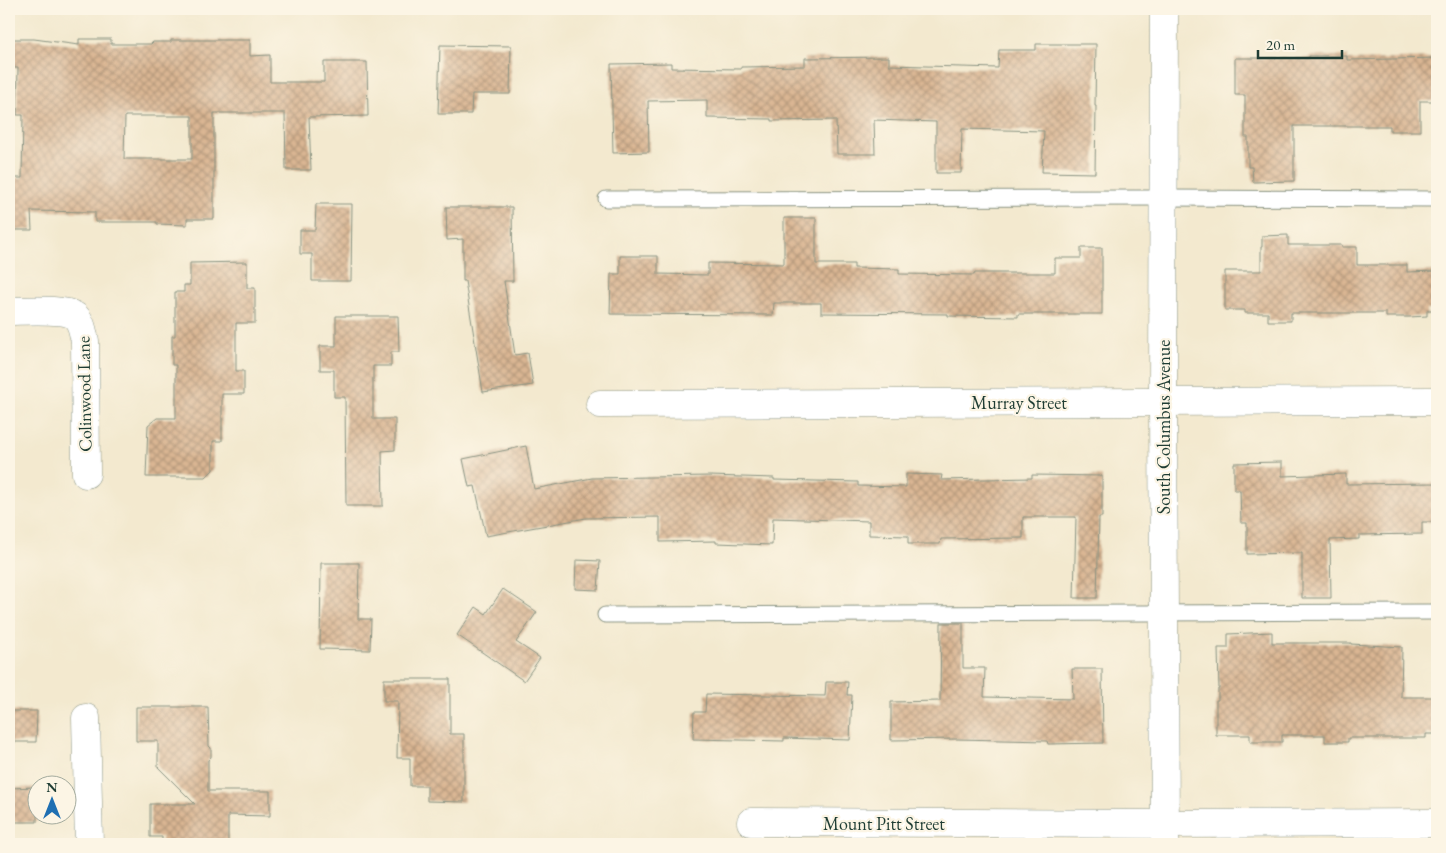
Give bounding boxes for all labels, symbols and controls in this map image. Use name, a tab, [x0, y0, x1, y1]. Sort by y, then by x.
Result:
scale bar	[1258, 28, 1342, 60]
text: 20 m	[1266, 35, 1295, 54]
street label: Colinwood Lane	[71, 336, 97, 452]
street label: South Columbus Avenue	[1152, 340, 1175, 514]
street label: Murray Street	[971, 391, 1067, 414]
north arrow	[28, 776, 78, 826]
text: N	[46, 778, 58, 796]
street label: Mount Pitt Street	[823, 812, 945, 835]

